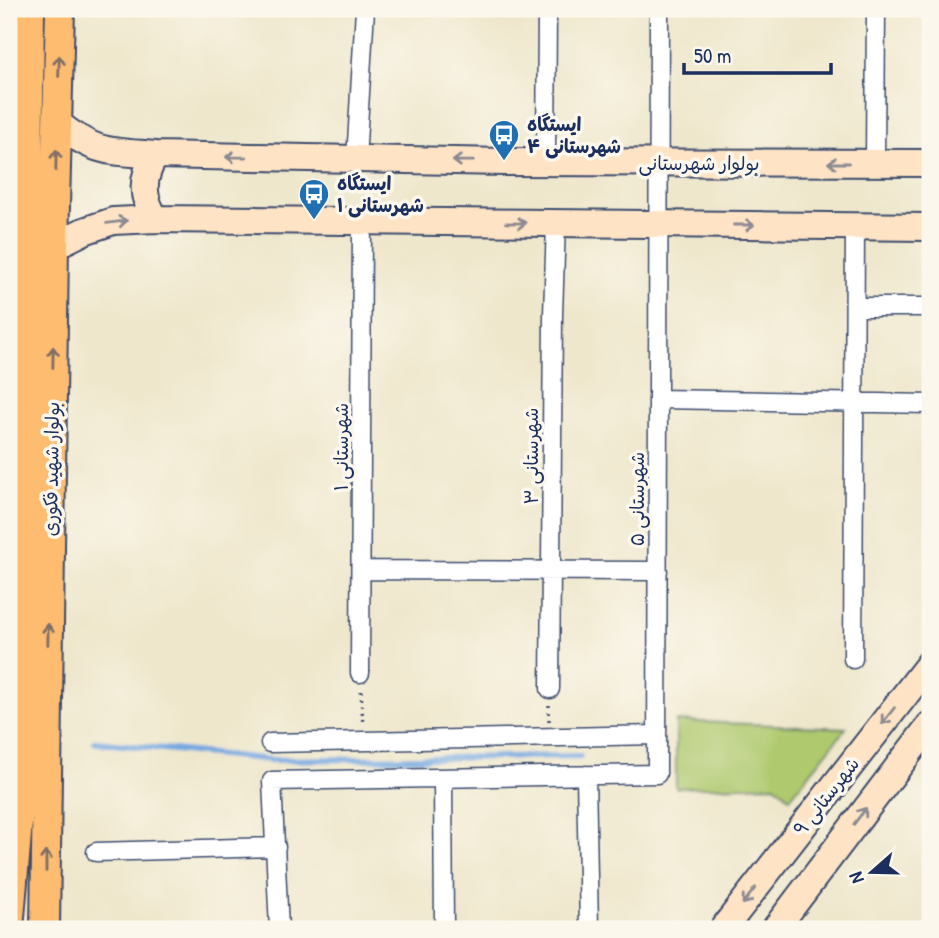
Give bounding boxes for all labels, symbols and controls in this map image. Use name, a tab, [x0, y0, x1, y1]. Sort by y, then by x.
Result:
scale bar	[684, 32, 830, 76]
text: 50 m	[694, 41, 731, 70]
one-way arrow	[52, 54, 65, 77]
place label: ایستگاه شهرستانی ۴	[527, 111, 621, 159]
bus stop icon: ایستگاه شهرستانی ۴	[487, 118, 521, 162]
one-way arrow	[49, 149, 63, 172]
one-way arrow	[224, 150, 247, 164]
street label: بولوار شهرستانی	[638, 150, 760, 176]
one-way arrow	[452, 154, 475, 168]
one-way arrow	[826, 156, 849, 170]
place label: ایستگاه شهرستانی ۱	[337, 170, 424, 218]
bus stop icon: ایستگاه شهرستانی ۱	[297, 177, 331, 221]
one-way arrow	[105, 215, 128, 228]
one-way arrow	[504, 216, 527, 230]
one-way arrow	[732, 218, 755, 232]
one-way arrow	[46, 346, 59, 369]
street label: بولوار شهید فکوری	[37, 401, 65, 537]
street label: شهرستانی ۱	[328, 403, 354, 491]
street label: شهرستانی ۳	[518, 408, 544, 504]
street label: شهرستانی ۵	[624, 452, 650, 546]
one-way arrow	[42, 622, 55, 645]
one-way arrow	[881, 707, 896, 725]
street label: شهرستانی ۹	[787, 751, 865, 841]
one-way arrow	[853, 807, 868, 826]
north arrow	[838, 836, 908, 906]
one-way arrow	[39, 850, 53, 873]
text: N	[842, 869, 870, 887]
one-way arrow	[741, 886, 756, 905]

